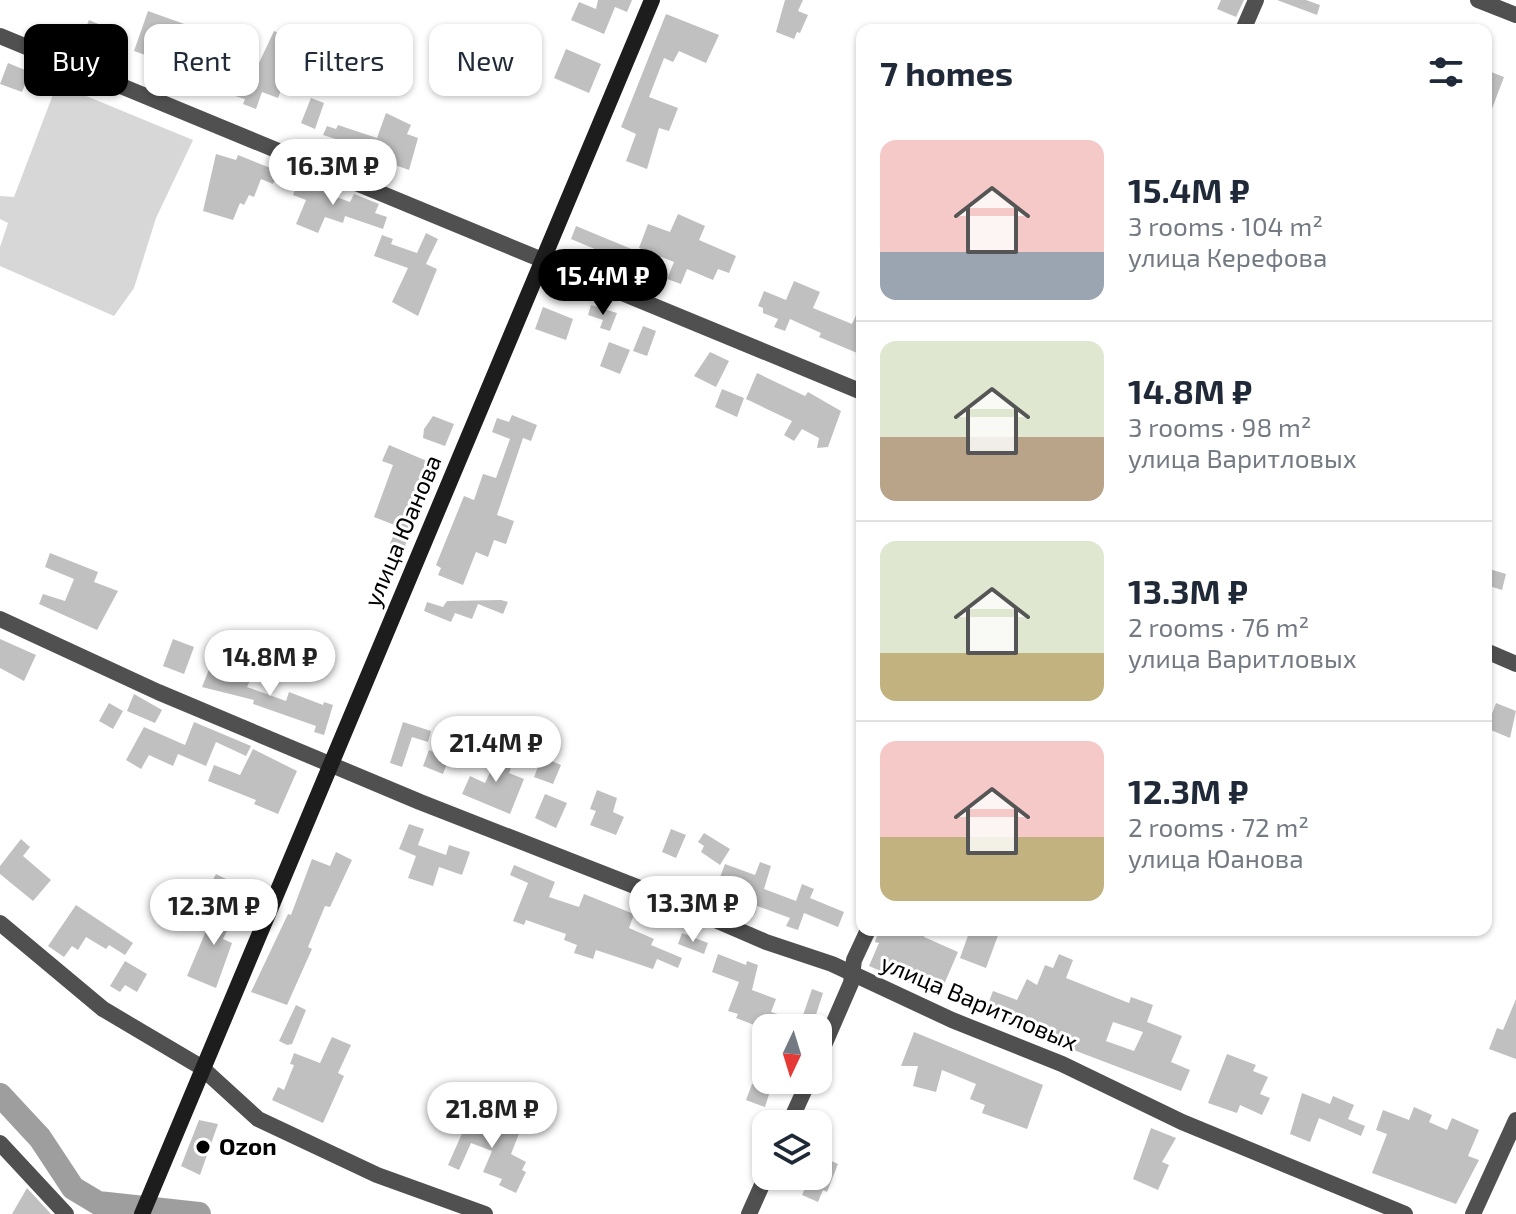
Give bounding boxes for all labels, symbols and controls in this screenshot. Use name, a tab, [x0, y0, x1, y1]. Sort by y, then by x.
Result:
chip: Buy	[24, 24, 128, 96]
chip: Rent	[144, 24, 259, 96]
chip: Filters	[275, 24, 413, 96]
chip: New	[429, 24, 542, 96]
icon: filters	[1424, 50, 1468, 94]
text: 7 homes	[880, 52, 1013, 93]
pin: 16.3M ₽	[259, 139, 407, 207]
text: 16.3M ₽	[287, 149, 379, 180]
text: 15.4M ₽	[1128, 169, 1250, 210]
icon: home	[944, 172, 1040, 268]
text: 3 rooms · 104 m²	[1128, 210, 1323, 241]
text: улица Керефова	[1128, 241, 1327, 272]
pin: 15.4M ₽	[529, 249, 677, 317]
text: 15.4M ₽	[556, 259, 650, 290]
text: 14.8M ₽	[1128, 370, 1252, 411]
icon: home	[944, 373, 1040, 469]
text: 3 rooms · 98 m²	[1128, 411, 1312, 442]
text: улица Варитловых	[1128, 442, 1356, 473]
street label: улица Юанова	[357, 450, 448, 611]
text: 13.3M ₽	[1128, 570, 1248, 611]
icon: home	[944, 573, 1040, 669]
text: 2 rooms · 76 m²	[1128, 611, 1309, 642]
pin: 14.8M ₽	[196, 630, 344, 698]
text: 14.8M ₽	[222, 640, 318, 671]
text: улица Варитловых	[1128, 642, 1356, 673]
pin: 21.4M ₽	[422, 716, 570, 784]
text: 21.4M ₽	[449, 726, 543, 757]
text: 12.3M ₽	[1128, 770, 1249, 811]
icon: home	[944, 773, 1040, 869]
text: 2 rooms · 72 m²	[1128, 811, 1309, 842]
text: улица Юанова	[1128, 842, 1304, 873]
pin: 13.3M ₽	[619, 876, 767, 944]
pin: 12.3M ₽	[140, 879, 288, 947]
text: 13.3M ₽	[647, 886, 739, 917]
text: 12.3M ₽	[168, 889, 260, 920]
street label: улица Варитловых	[876, 947, 1083, 1057]
north arrow	[752, 1014, 832, 1094]
map controls	[752, 1014, 832, 1190]
pin: 21.8M ₽	[418, 1082, 566, 1150]
text: 21.8M ₽	[445, 1092, 539, 1123]
button: layers	[752, 1110, 832, 1190]
place label: Ozon	[219, 1131, 277, 1160]
marker: Ozon	[194, 1138, 212, 1156]

